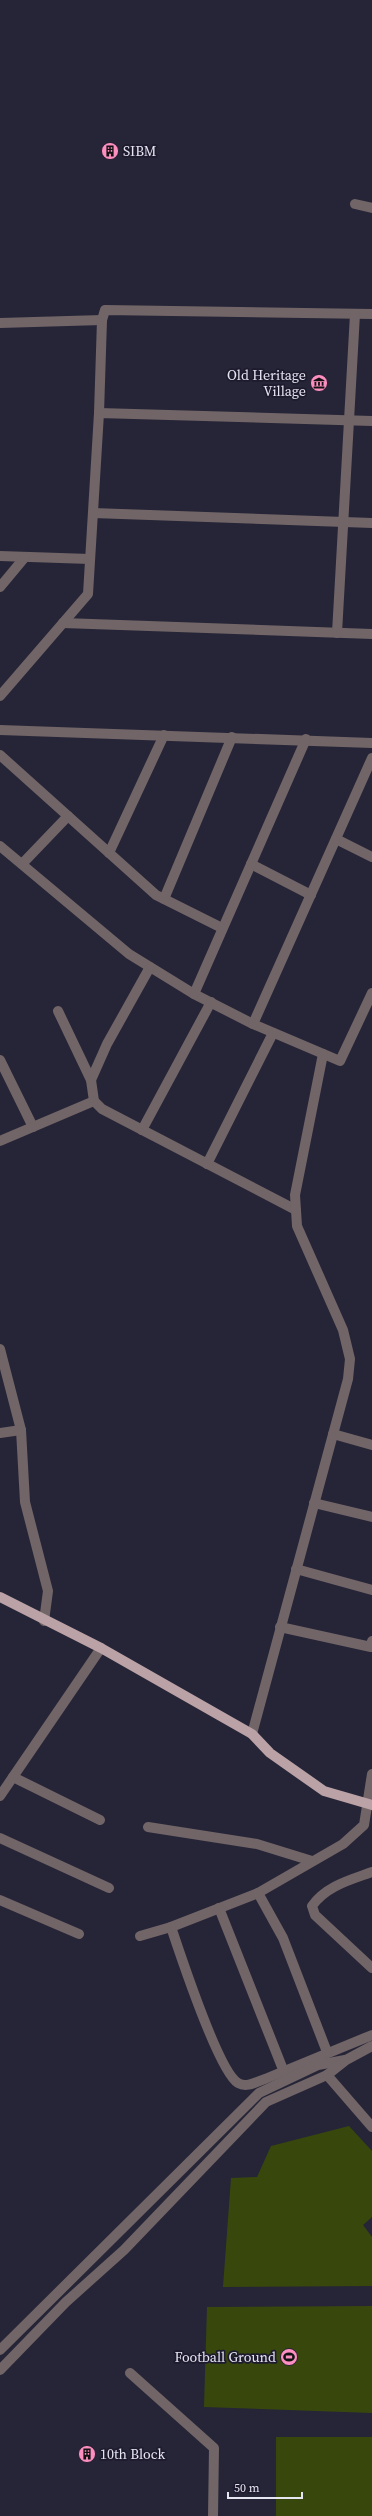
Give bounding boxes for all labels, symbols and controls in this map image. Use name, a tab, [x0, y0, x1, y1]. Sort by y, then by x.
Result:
building icon: SIBM	[100, 141, 120, 161]
place label: SIBM	[123, 141, 156, 161]
place label: Old Heritage Village	[227, 365, 306, 401]
museum icon: Old Heritage Village	[309, 373, 329, 393]
place label: Football Ground	[174, 2347, 276, 2367]
sports icon: Football Ground	[279, 2347, 299, 2367]
building icon: 10th Block	[77, 2444, 97, 2464]
place label: 10th Block	[100, 2444, 165, 2464]
scale bar	[228, 2474, 302, 2500]
text: 50 m	[234, 2480, 260, 2496]

